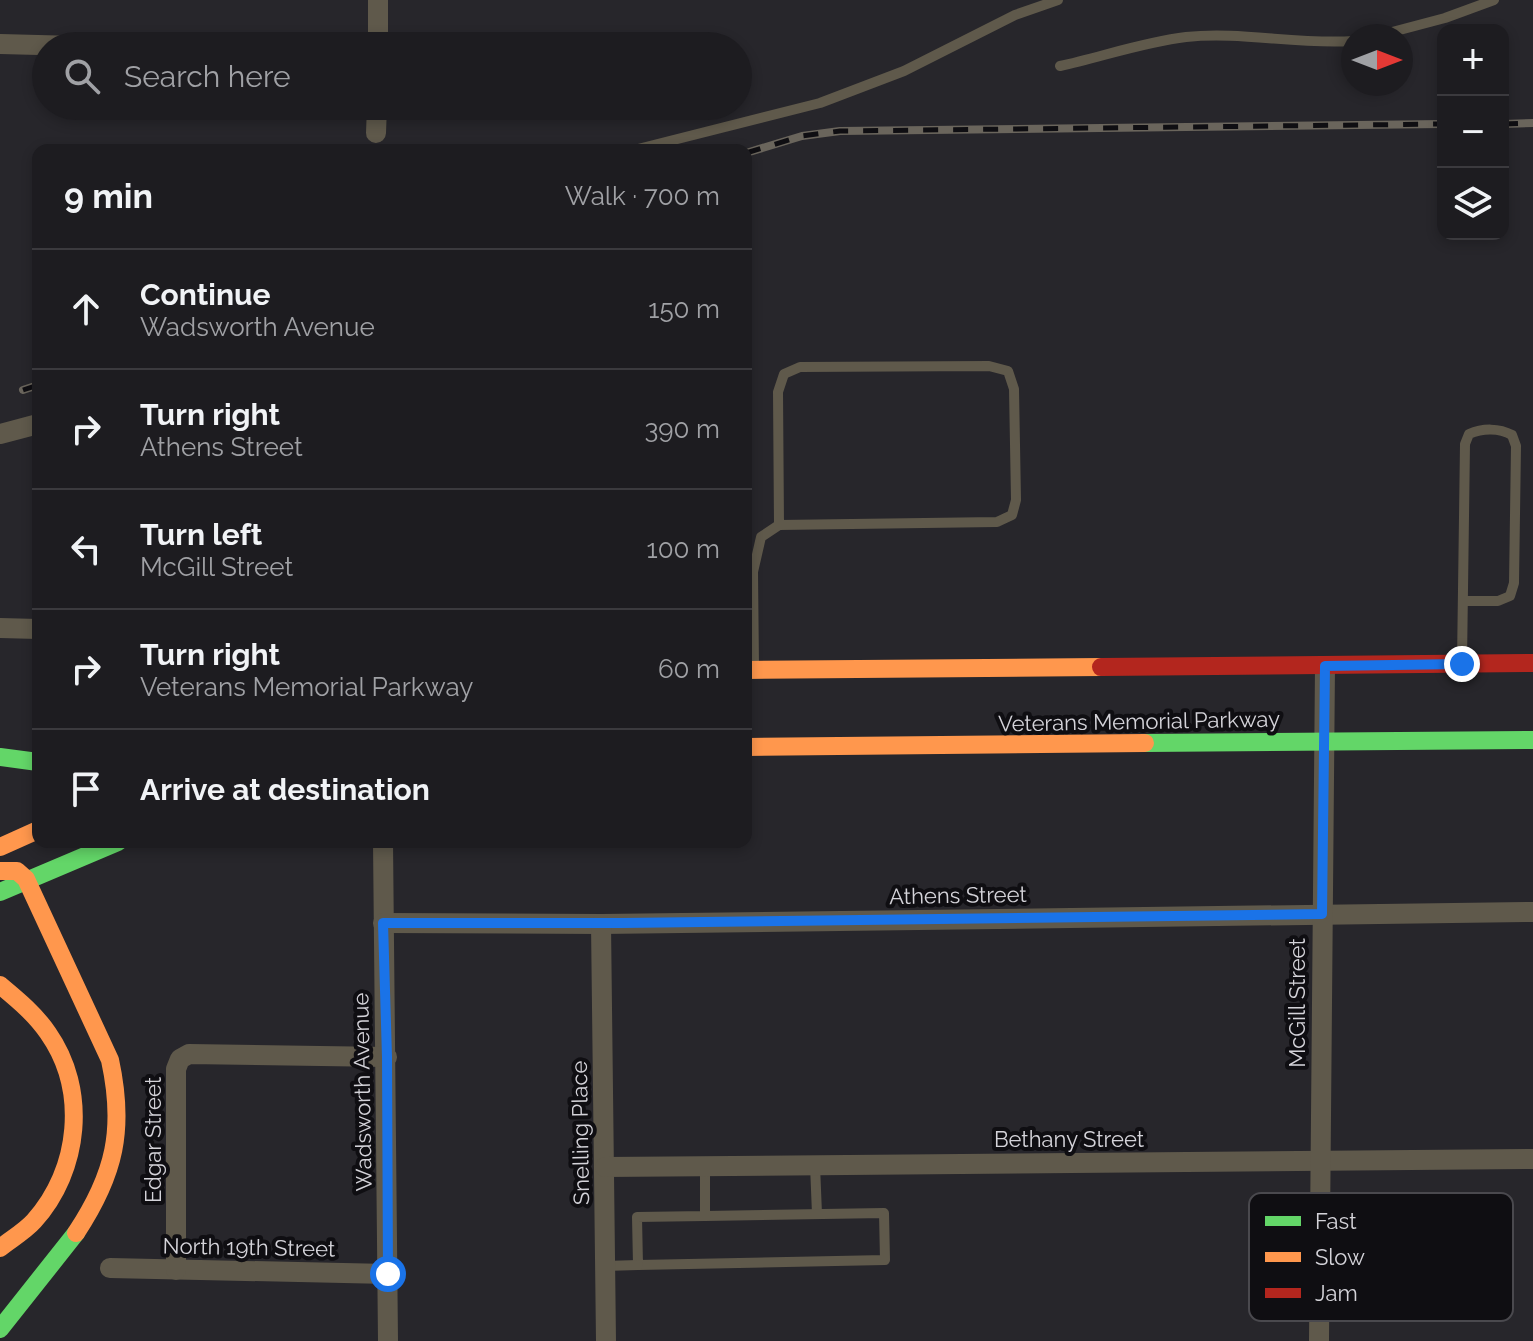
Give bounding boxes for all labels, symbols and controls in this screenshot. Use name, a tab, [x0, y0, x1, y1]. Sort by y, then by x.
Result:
north arrow	[1341, 24, 1413, 96]
map controls	[1437, 24, 1509, 240]
button: +	[1437, 24, 1509, 96]
search box	[32, 32, 752, 120]
icon: search	[60, 54, 104, 98]
text: Search here	[124, 59, 291, 94]
button: −	[1437, 96, 1509, 168]
button: layers	[1437, 168, 1509, 240]
text: 9 min	[64, 176, 153, 216]
text: Walk · 700 m	[565, 181, 720, 211]
text: Continue	[140, 277, 271, 312]
icon: ahead	[64, 287, 108, 331]
text: 150 m	[648, 294, 720, 324]
text: Wadsworth Avenue	[140, 312, 375, 342]
text: Turn right	[140, 397, 280, 432]
icon: right	[64, 407, 108, 451]
text: 390 m	[644, 414, 720, 444]
text: Athens Street	[140, 432, 303, 462]
text: Turn left	[140, 517, 262, 552]
icon: left	[64, 527, 108, 571]
text: 100 m	[647, 534, 720, 564]
text: McGill Street	[140, 552, 293, 582]
text: Turn right	[140, 637, 280, 672]
route end	[1444, 646, 1480, 682]
icon: right	[64, 647, 108, 691]
text: 60 m	[658, 654, 720, 684]
text: Veterans Memorial Parkway	[140, 672, 473, 702]
street label: Veterans Memorial Parkway	[998, 706, 1280, 736]
icon: arrive	[64, 767, 108, 811]
text: Arrive at destination	[140, 772, 430, 807]
street label: Athens Street	[889, 881, 1028, 909]
street label: McGill Street	[1284, 938, 1310, 1068]
street label: Wadsworth Avenue	[347, 992, 377, 1191]
street label: Snelling Place	[566, 1060, 594, 1205]
street label: Edgar Street	[140, 1076, 166, 1203]
street label: Bethany Street	[994, 1126, 1145, 1152]
legend	[1249, 1193, 1513, 1321]
text: Fast	[1315, 1208, 1357, 1234]
street label: North 19th Street	[163, 1232, 336, 1262]
text: Slow	[1315, 1244, 1365, 1270]
route start	[370, 1256, 406, 1292]
text: Jam	[1315, 1280, 1358, 1306]

